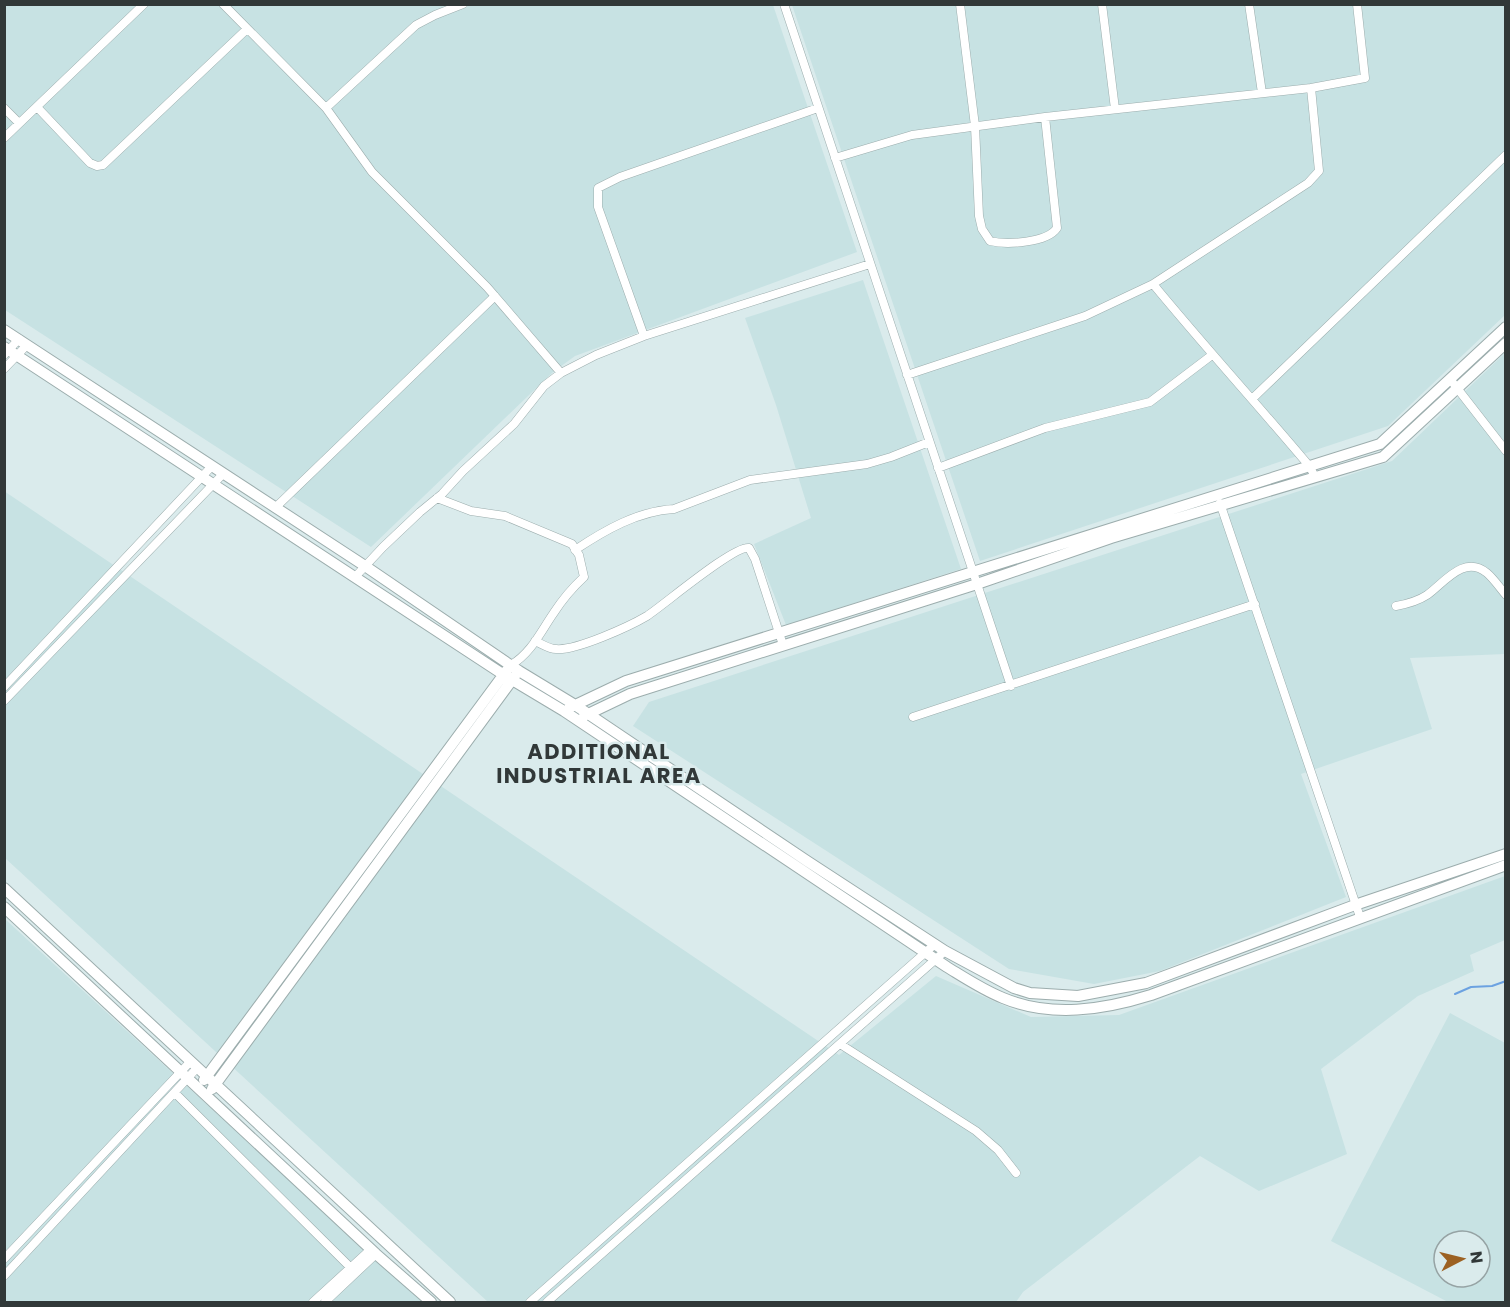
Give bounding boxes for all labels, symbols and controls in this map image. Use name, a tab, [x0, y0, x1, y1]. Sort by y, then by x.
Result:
district label: ADDITIONAL INDUSTRIAL AREA	[496, 737, 702, 790]
north arrow	[1432, 1229, 1492, 1289]
text: N	[1464, 1250, 1489, 1265]

